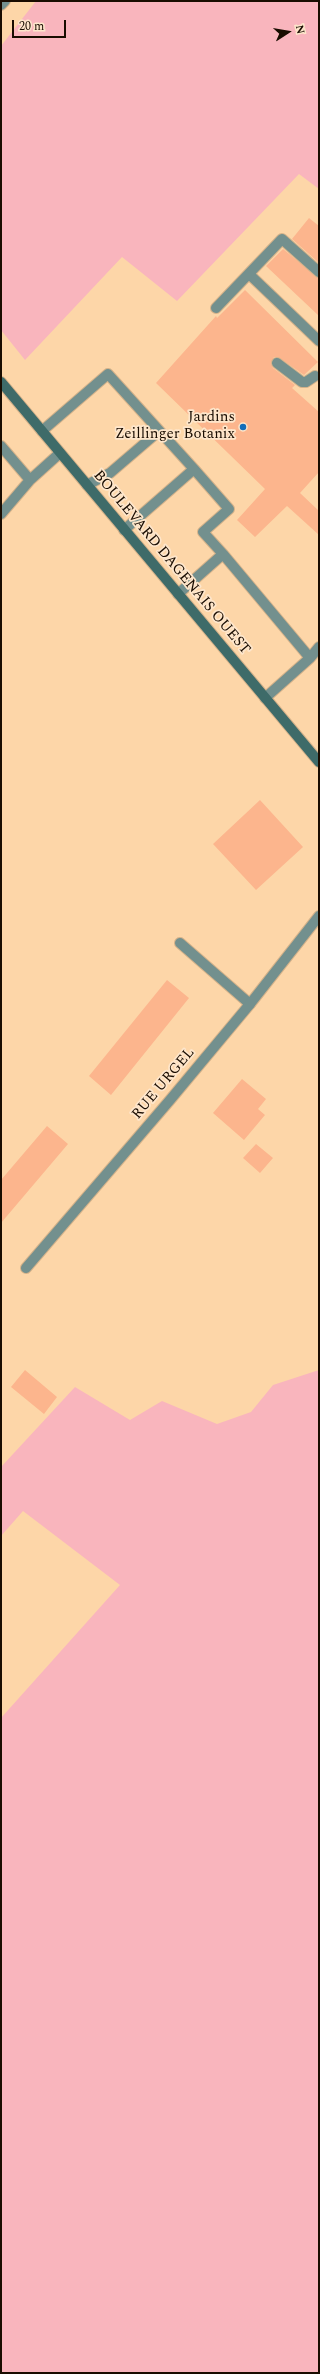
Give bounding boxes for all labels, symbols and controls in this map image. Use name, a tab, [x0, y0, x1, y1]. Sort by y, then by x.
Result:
scale bar	[14, 12, 68, 38]
north arrow	[268, 12, 308, 52]
text: 20 m	[19, 17, 44, 36]
text: N	[291, 23, 309, 36]
place label: Jardins Zeillinger Botanix	[115, 409, 235, 444]
marker: Jardins Zeillinger Botanix	[238, 422, 248, 432]
street label: BOULEVARD DAGENAIS OUEST	[89, 467, 253, 659]
street label: RUE URGEL	[129, 1044, 199, 1124]

